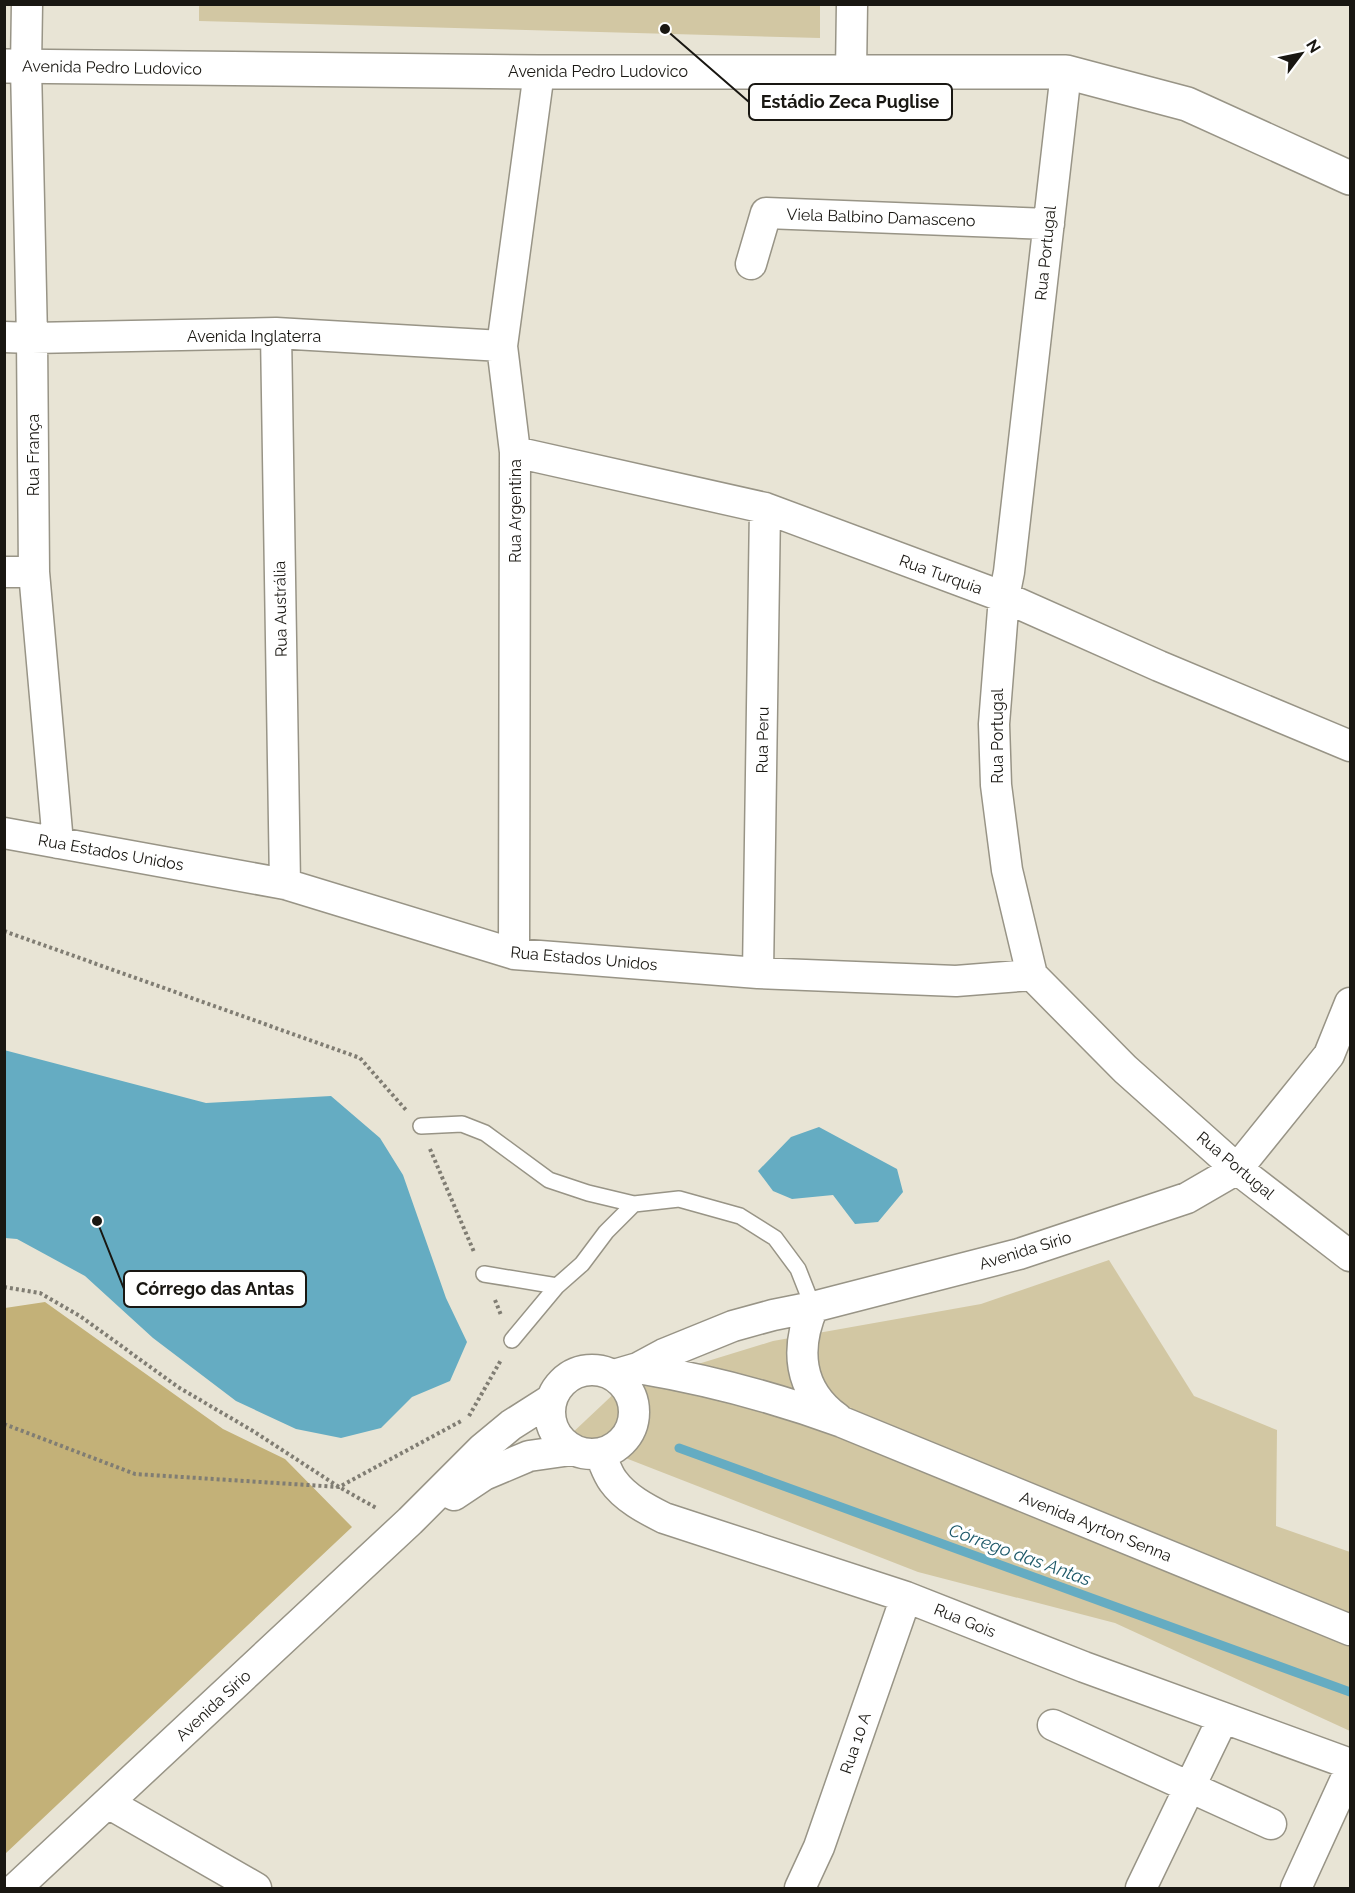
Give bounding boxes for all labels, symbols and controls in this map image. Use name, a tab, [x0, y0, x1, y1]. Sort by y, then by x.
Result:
north arrow	[1271, 24, 1331, 84]
text: N	[1302, 36, 1325, 57]
street label: Avenida Pedro Ludovico	[22, 56, 202, 79]
street label: Avenida Pedro Ludovico	[508, 62, 688, 81]
callout: Estádio Zeca Puglise	[749, 84, 952, 120]
text: Estádio Zeca Puglise	[761, 91, 940, 112]
street label: Rua Portugal	[1031, 204, 1060, 301]
street label: Viela Balbino Damasceno	[786, 205, 976, 230]
street label: Avenida Inglaterra	[187, 327, 321, 346]
street label: Rua França	[24, 414, 43, 496]
street label: Rua Argentina	[506, 459, 525, 563]
street label: Rua Turquia	[897, 551, 985, 598]
street label: Rua Austrália	[270, 561, 291, 657]
street label: Rua Portugal	[988, 688, 1007, 784]
street label: Rua Peru	[752, 706, 773, 774]
street label: Rua Estados Unidos	[37, 830, 185, 875]
street label: Rua Estados Unidos	[510, 943, 658, 974]
street label: Rua Portugal	[1193, 1127, 1279, 1204]
street label: Avenida Sírio	[977, 1227, 1073, 1273]
callout: Córrego das Antas	[124, 1271, 306, 1307]
text: Córrego das Antas	[136, 1278, 294, 1299]
street label: Avenida Ayrton Senna	[1017, 1487, 1175, 1566]
water label: Córrego das Antas	[946, 1519, 1095, 1590]
street label: Rua Gois	[931, 1600, 999, 1642]
street label: Avenida Sírio	[172, 1666, 255, 1745]
street label: Rua 10 A	[836, 1710, 875, 1776]

